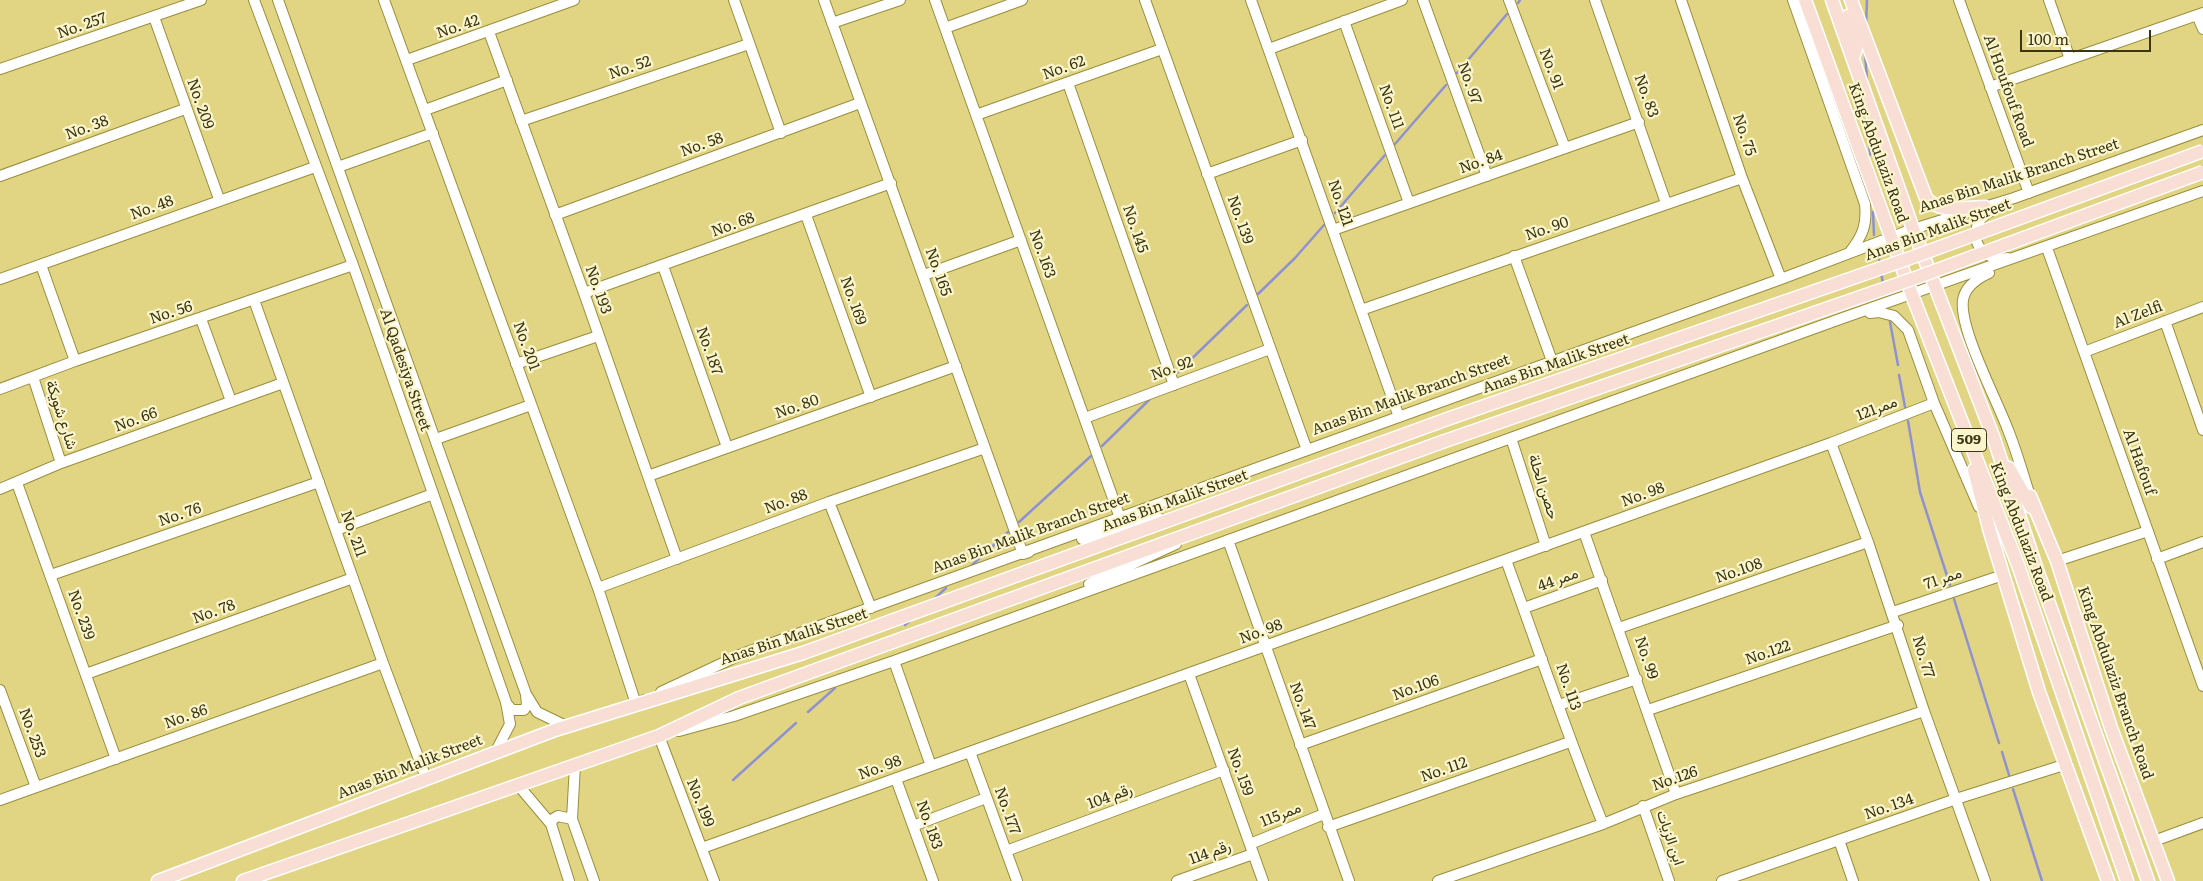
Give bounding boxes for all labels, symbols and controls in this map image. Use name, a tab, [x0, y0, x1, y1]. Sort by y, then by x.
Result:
street label: No. 257	[55, 9, 109, 43]
street label: No. 42	[434, 11, 482, 43]
scale bar	[2023, 20, 2154, 52]
text: 100 m	[2028, 27, 2069, 50]
street label: Al Houfouf Road	[1979, 32, 2037, 150]
street label: No. 91	[1535, 46, 1567, 92]
street label: No. 52	[607, 52, 653, 84]
street label: No. 62	[1040, 52, 1088, 84]
street label: No. 97	[1453, 59, 1485, 107]
street label: No. 83	[1630, 72, 1662, 120]
street label: No. 209	[183, 76, 217, 132]
street label: King Abdulaziz Road	[1844, 80, 1912, 226]
street label: No. 111	[1375, 82, 1407, 132]
street label: No. 38	[63, 112, 111, 144]
street label: No. 75	[1728, 112, 1760, 158]
street label: No. 58	[678, 129, 726, 161]
street label: Anas Bin Malik Branch Street	[1917, 135, 2121, 217]
street label: No. 84	[1457, 146, 1505, 178]
street label: No. 121	[1324, 177, 1356, 229]
street label: No. 48	[128, 192, 176, 224]
street label: No. 139	[1223, 193, 1257, 247]
street label: Anas Bin Malik Street	[1863, 195, 2013, 265]
street label: No. 145	[1118, 203, 1152, 255]
street label: No. 68	[709, 209, 757, 241]
street label: No. 90	[1523, 213, 1571, 245]
street label: No. 163	[1025, 227, 1059, 281]
street label: No. 165	[921, 245, 955, 299]
street label: No. 193	[581, 263, 615, 317]
street label: No. 169	[836, 274, 870, 328]
street label: Al Zelfi	[2111, 297, 2165, 333]
street label: No. 56	[147, 298, 195, 328]
street label: Al Qadesiya Street	[376, 306, 434, 434]
street label: No. 201	[509, 319, 543, 373]
street label: No. 187	[692, 324, 726, 378]
street label: Anas Bin Malik Street	[1480, 330, 1632, 398]
street label: Anas Bin Malik Branch Street	[1310, 351, 1512, 439]
street label: No. 92	[1148, 353, 1196, 385]
street label: شارع شويكة	[41, 378, 81, 452]
street label: No. 80	[773, 391, 821, 423]
street label: ممر121	[1854, 393, 1900, 425]
street label: No. 66	[112, 404, 160, 436]
street label: Al Hafouf	[2119, 426, 2159, 498]
road number: 509	[1952, 428, 1986, 452]
street label: حصن الحلة	[1524, 452, 1562, 522]
street label: King Abdulaziz Road	[1986, 460, 2056, 604]
street label: Anas Bin Malik Street	[1100, 466, 1250, 536]
street label: No. 98	[1619, 479, 1667, 511]
street label: No. 88	[762, 486, 810, 518]
street label: Anas Bin Malik Branch Street	[930, 489, 1132, 577]
street label: No. 76	[156, 499, 204, 531]
street label: No. 211	[336, 508, 370, 560]
street label: No.108	[1713, 555, 1765, 587]
street label: ممر 44	[1535, 564, 1581, 596]
street label: ممر 71	[1922, 564, 1964, 594]
street label: King Abdulaziz Branch Road	[2073, 584, 2157, 782]
street label: No. 239	[64, 587, 98, 643]
street label: No. 78	[190, 596, 238, 628]
street label: Anas Bin Malik Street	[718, 605, 870, 669]
street label: No. 98	[1237, 616, 1285, 648]
street label: No. 99	[1630, 634, 1662, 682]
street label: No. 77	[1908, 634, 1938, 680]
street label: No.122	[1743, 637, 1793, 669]
street label: No. 113	[1552, 661, 1584, 713]
street label: No.106	[1390, 671, 1442, 705]
street label: No. 147	[1285, 680, 1319, 732]
street label: No. 86	[162, 701, 210, 733]
street label: No. 253	[15, 706, 49, 760]
street label: Anas Bin Malik Street	[335, 731, 485, 803]
street label: No. 159	[1223, 745, 1257, 799]
street label: No. 98	[856, 752, 904, 784]
street label: No. 112	[1418, 754, 1470, 786]
street label: No.126	[1650, 763, 1700, 795]
street label: No. 199	[682, 776, 718, 830]
street label: رقم 104	[1085, 781, 1135, 813]
street label: No. 177	[990, 785, 1024, 837]
street label: No. 134	[1862, 790, 1916, 824]
street label: No. 183	[912, 798, 946, 852]
street label: ممر115	[1258, 799, 1304, 831]
street label: ابن الزيات	[1652, 808, 1688, 868]
street label: رقم 114	[1187, 837, 1233, 869]

